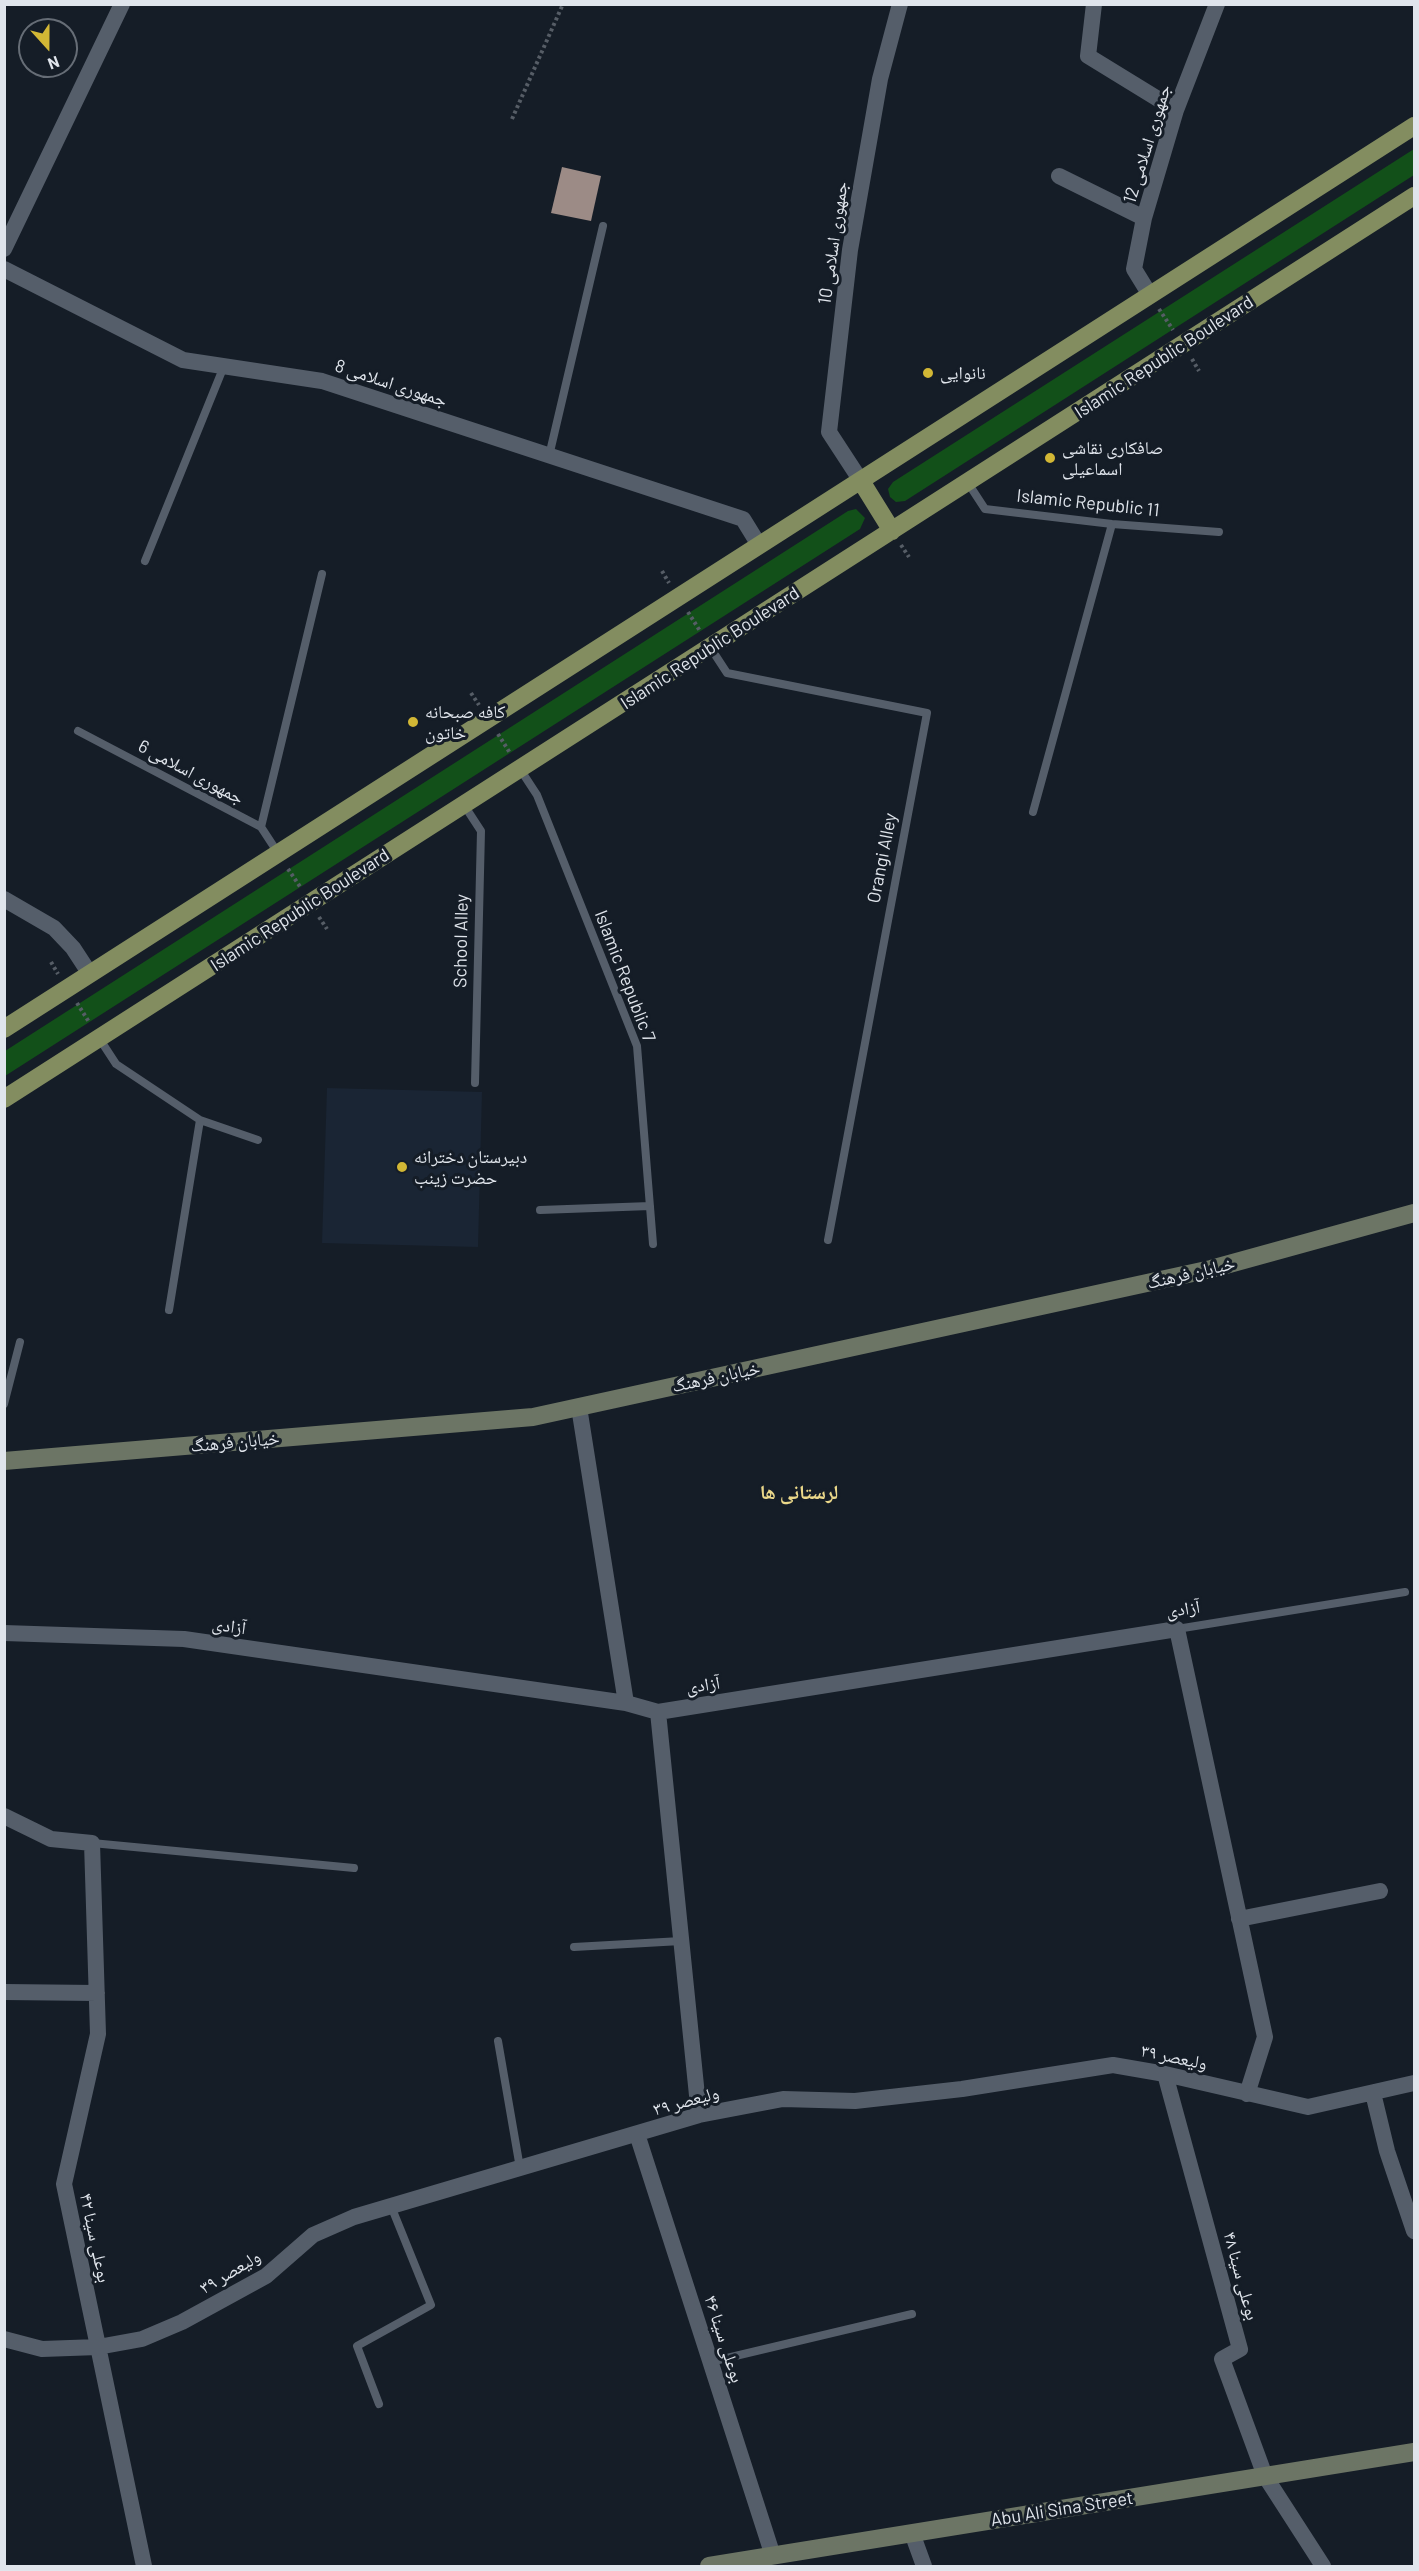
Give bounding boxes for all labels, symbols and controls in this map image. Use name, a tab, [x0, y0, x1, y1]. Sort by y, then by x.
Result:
north arrow	[18, 18, 78, 78]
text: N	[46, 53, 62, 74]
street label: جمهوری اسلامی 12	[1119, 82, 1175, 206]
street label: جمهوری اسلامی 10	[814, 180, 852, 306]
street label: Islamic Republic Boulevard	[1071, 291, 1257, 423]
street label: جمهوری اسلامی 8	[332, 355, 450, 411]
place label: نانوایی	[940, 362, 986, 384]
marker: نانوایی	[921, 366, 935, 380]
place label: صافکاری نقاشی اسماعیلی	[1062, 437, 1163, 480]
marker: صافکاری نقاشی اسماعیلی	[1043, 451, 1057, 465]
street label: Islamic Republic 11	[1016, 485, 1160, 521]
street label: Islamic Republic Boulevard	[617, 582, 803, 714]
place label: کافه صبحانه خاتون	[425, 701, 505, 744]
marker: کافه صبحانه خاتون	[406, 715, 420, 729]
street label: جمهوری اسلامی 6	[135, 735, 247, 809]
street label: Orangi Alley	[863, 811, 901, 905]
street label: Islamic Republic Boulevard	[207, 844, 393, 976]
street label: School Alley	[449, 894, 473, 988]
street label: Islamic Republic 7	[590, 907, 660, 1045]
place label: دبیرستان دخترانه حضرت زینب	[414, 1146, 527, 1188]
marker: دبیرستان دخترانه حضرت زینب	[395, 1160, 409, 1174]
street label: خیابان فرهنگ	[1145, 1252, 1237, 1294]
street label: خیابان فرهنگ	[670, 1357, 762, 1397]
street label: خیابان فرهنگ	[190, 1427, 280, 1457]
district label: لرستانی ها	[760, 1480, 838, 1504]
street label: آزادی	[1164, 1596, 1202, 1622]
street label: آزادی	[211, 1613, 247, 1639]
street label: آزادی	[684, 1672, 722, 1698]
street label: ولیعصر ۳۹	[1139, 2039, 1209, 2075]
street label: ولیعصر ۳۹	[651, 2082, 721, 2120]
street label: بوعلی سینا ۴۲	[75, 2191, 115, 2285]
street label: بوعلی سینا ۴۸	[1219, 2229, 1263, 2323]
street label: ولیعصر ۳۹	[196, 2245, 264, 2299]
street label: بوعلی سینا ۴۶	[700, 2293, 748, 2385]
street label: Abu Ali Sina Street	[989, 2487, 1135, 2531]

